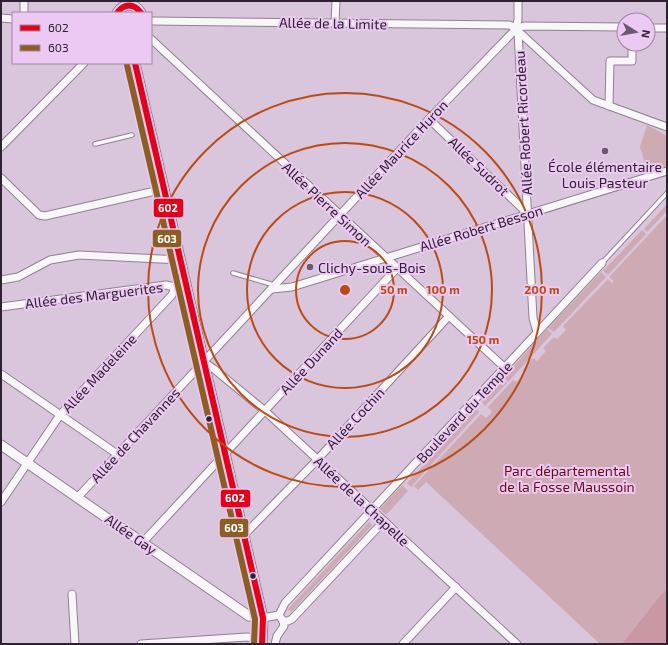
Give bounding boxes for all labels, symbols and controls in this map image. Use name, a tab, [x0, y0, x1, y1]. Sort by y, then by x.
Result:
legend	[12, 12, 152, 64]
north arrow	[616, 12, 656, 52]
street label: Allée de la Limite	[279, 14, 387, 32]
text: 602	[48, 20, 69, 34]
text: N	[639, 29, 653, 39]
text: 603	[48, 40, 69, 54]
street label: Allée Robert Ricordeau	[511, 50, 535, 196]
street label: Allée Maurice Huron	[351, 96, 451, 202]
street label: Allée Sudrot	[445, 133, 513, 199]
marker: École élémentaire Louis Pasteur	[600, 146, 610, 156]
street label: Allée Pierre Simon	[279, 158, 375, 250]
place label: École élémentaire Louis Pasteur	[548, 158, 662, 191]
line badge: 602	[153, 198, 184, 218]
text: 602	[158, 201, 178, 214]
street label: Allée Robert Besson	[417, 201, 545, 255]
line badge: 603	[152, 229, 182, 248]
text: 603	[157, 232, 177, 245]
place label: Clichy-sous-Bois	[318, 259, 426, 276]
marker: Clichy-sous-Bois	[305, 262, 315, 272]
street label: Allée des Marguerites	[24, 278, 164, 312]
text: 50 m	[380, 282, 408, 296]
text: 100 m	[426, 282, 460, 296]
text: 200 m	[524, 282, 560, 296]
centre of rings	[338, 283, 352, 297]
street label: Allée Dunand	[276, 324, 346, 398]
street label: Allée Madeleine	[58, 330, 140, 416]
text: 150 m	[467, 332, 499, 346]
street label: Boulevard du Temple	[412, 358, 516, 466]
street label: Allée de Chavannes	[87, 384, 183, 486]
street label: Allée Cochin	[322, 384, 388, 452]
unlabelled marker	[204, 414, 214, 424]
street label: Allée de la Chapelle	[311, 452, 413, 550]
park label: Parc départemental de la Fosse Maussoin	[499, 462, 635, 495]
line badge: 602	[220, 489, 251, 508]
text: 602	[225, 491, 245, 504]
street label: Allée Gay	[102, 510, 161, 558]
line badge: 603	[219, 518, 249, 538]
text: 603	[224, 521, 244, 534]
unlabelled marker	[248, 571, 258, 581]

